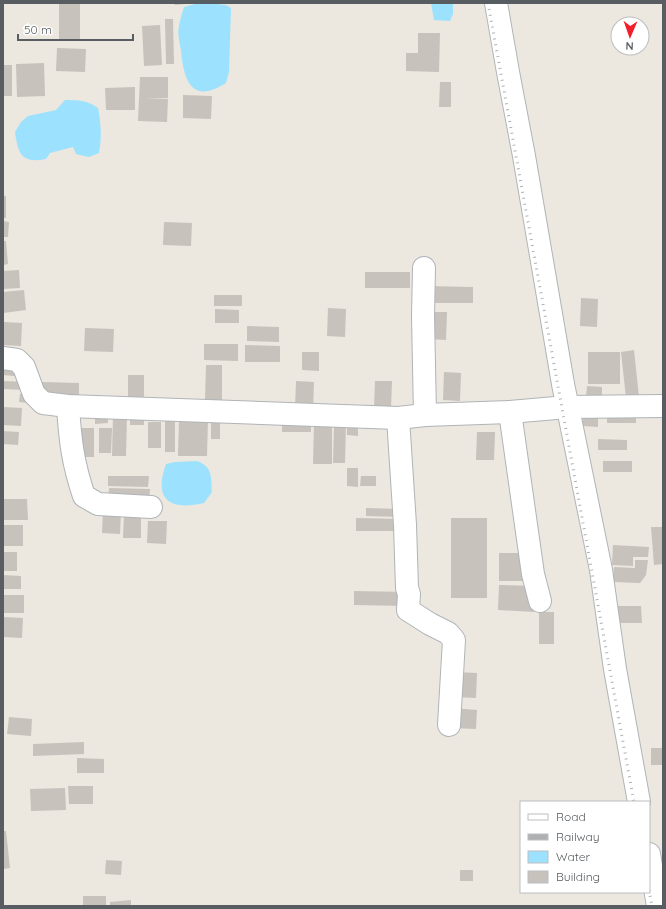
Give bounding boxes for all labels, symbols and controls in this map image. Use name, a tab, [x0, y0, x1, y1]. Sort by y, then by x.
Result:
scale bar	[18, 16, 133, 42]
north arrow	[610, 16, 650, 56]
text: 50 m	[24, 22, 52, 37]
text: N	[625, 39, 634, 53]
legend	[520, 801, 650, 893]
text: Road	[556, 809, 586, 824]
text: Railway	[556, 829, 600, 844]
text: Water	[556, 849, 591, 864]
text: Building	[556, 869, 600, 884]

